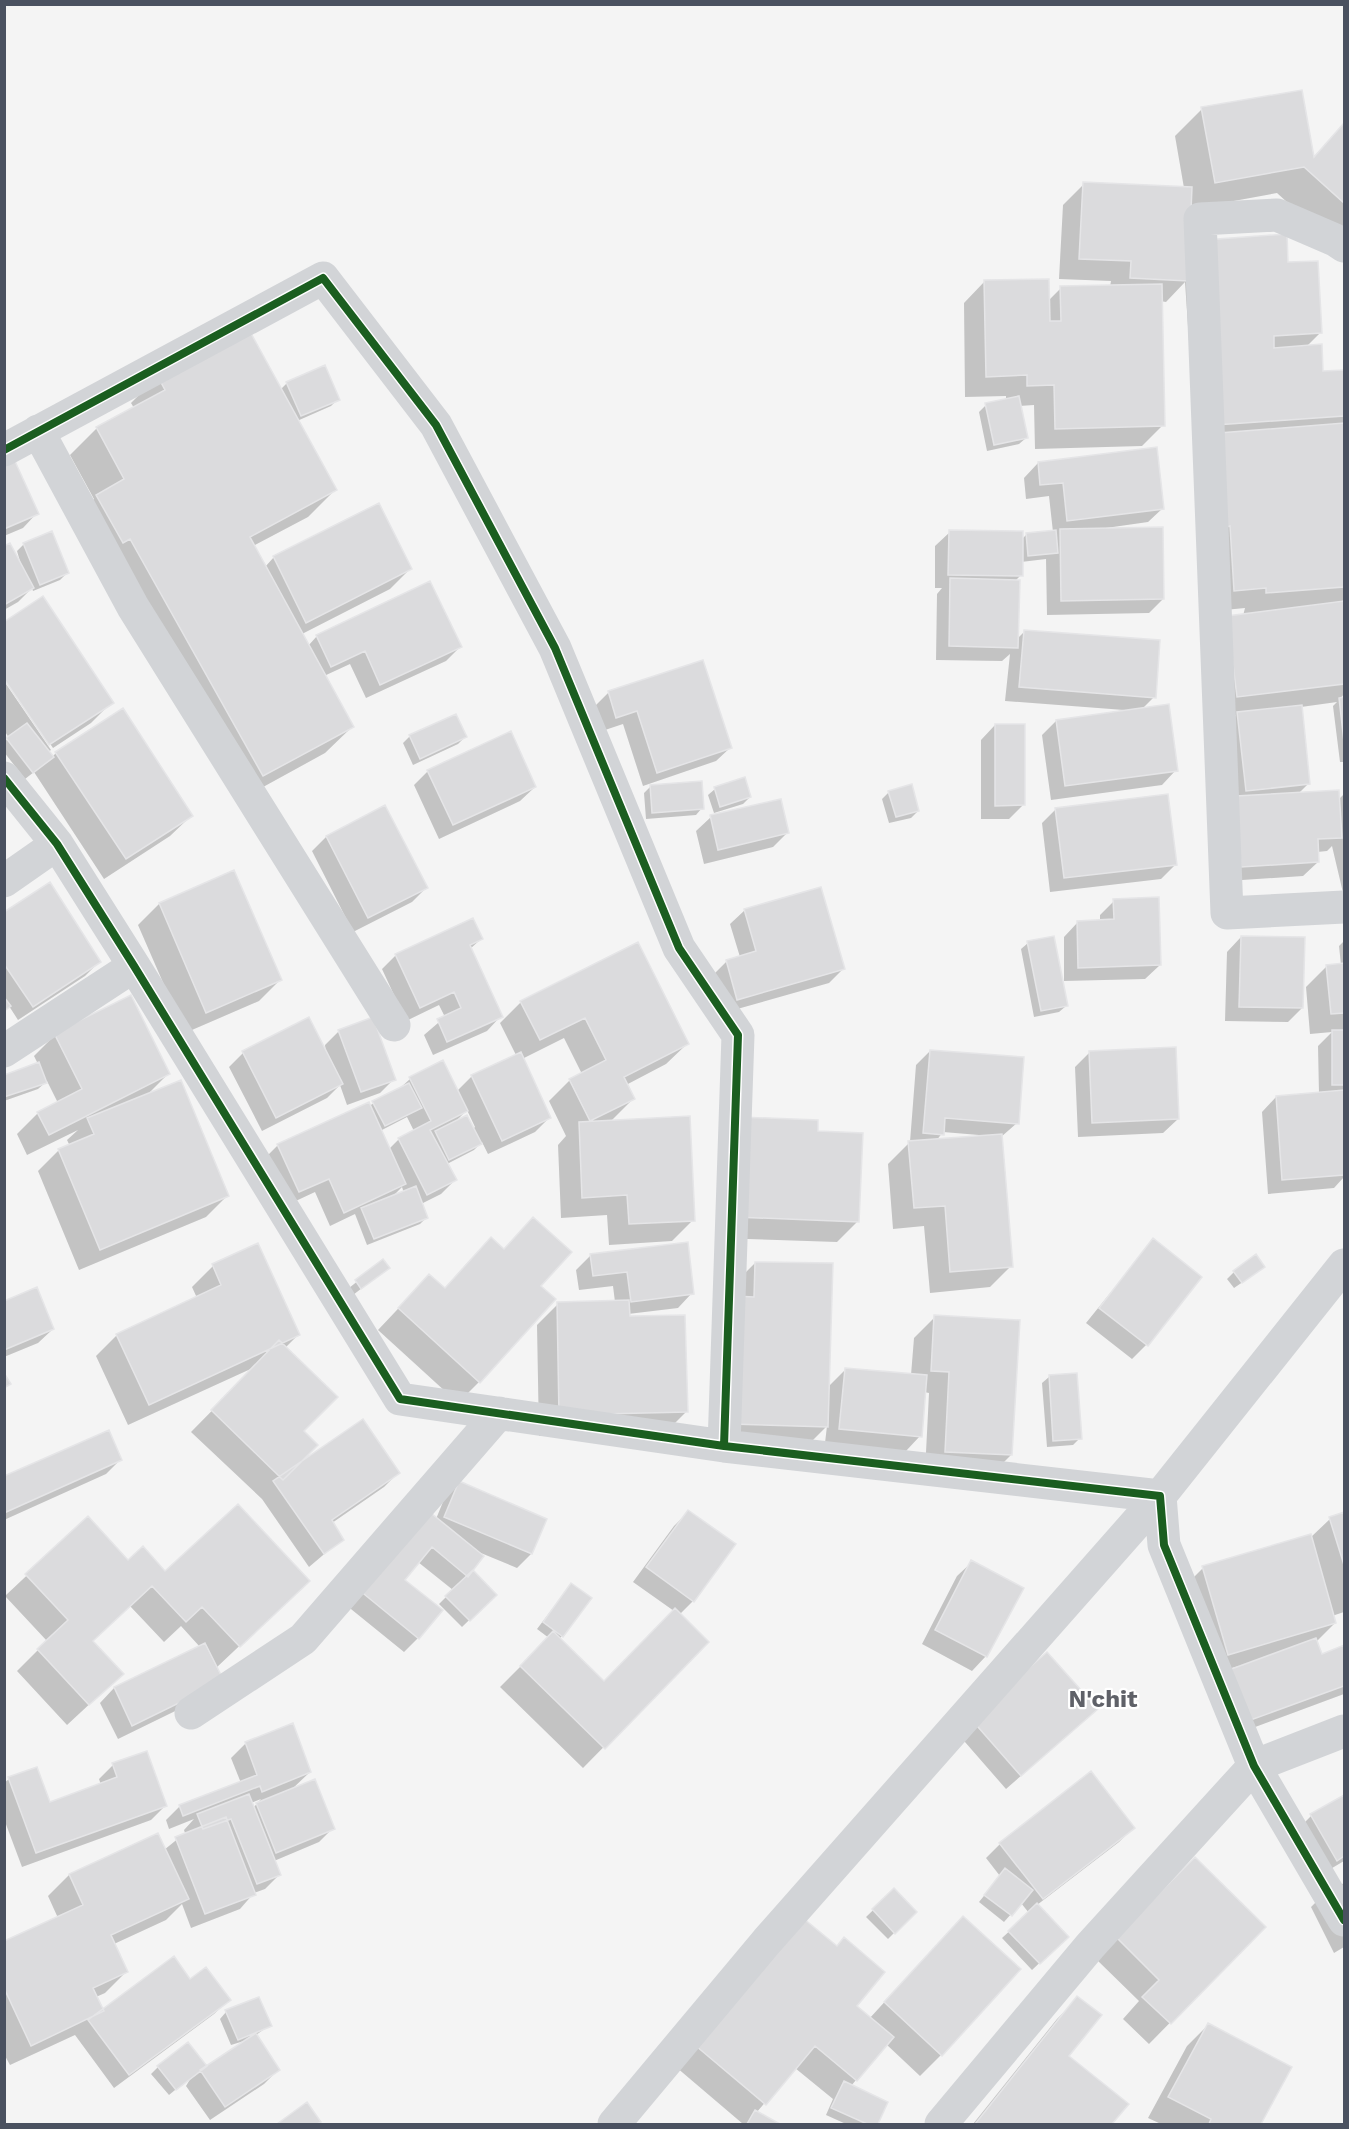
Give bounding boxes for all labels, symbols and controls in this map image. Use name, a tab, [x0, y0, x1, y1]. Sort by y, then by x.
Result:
district label: N'chit	[1069, 1685, 1138, 1713]

